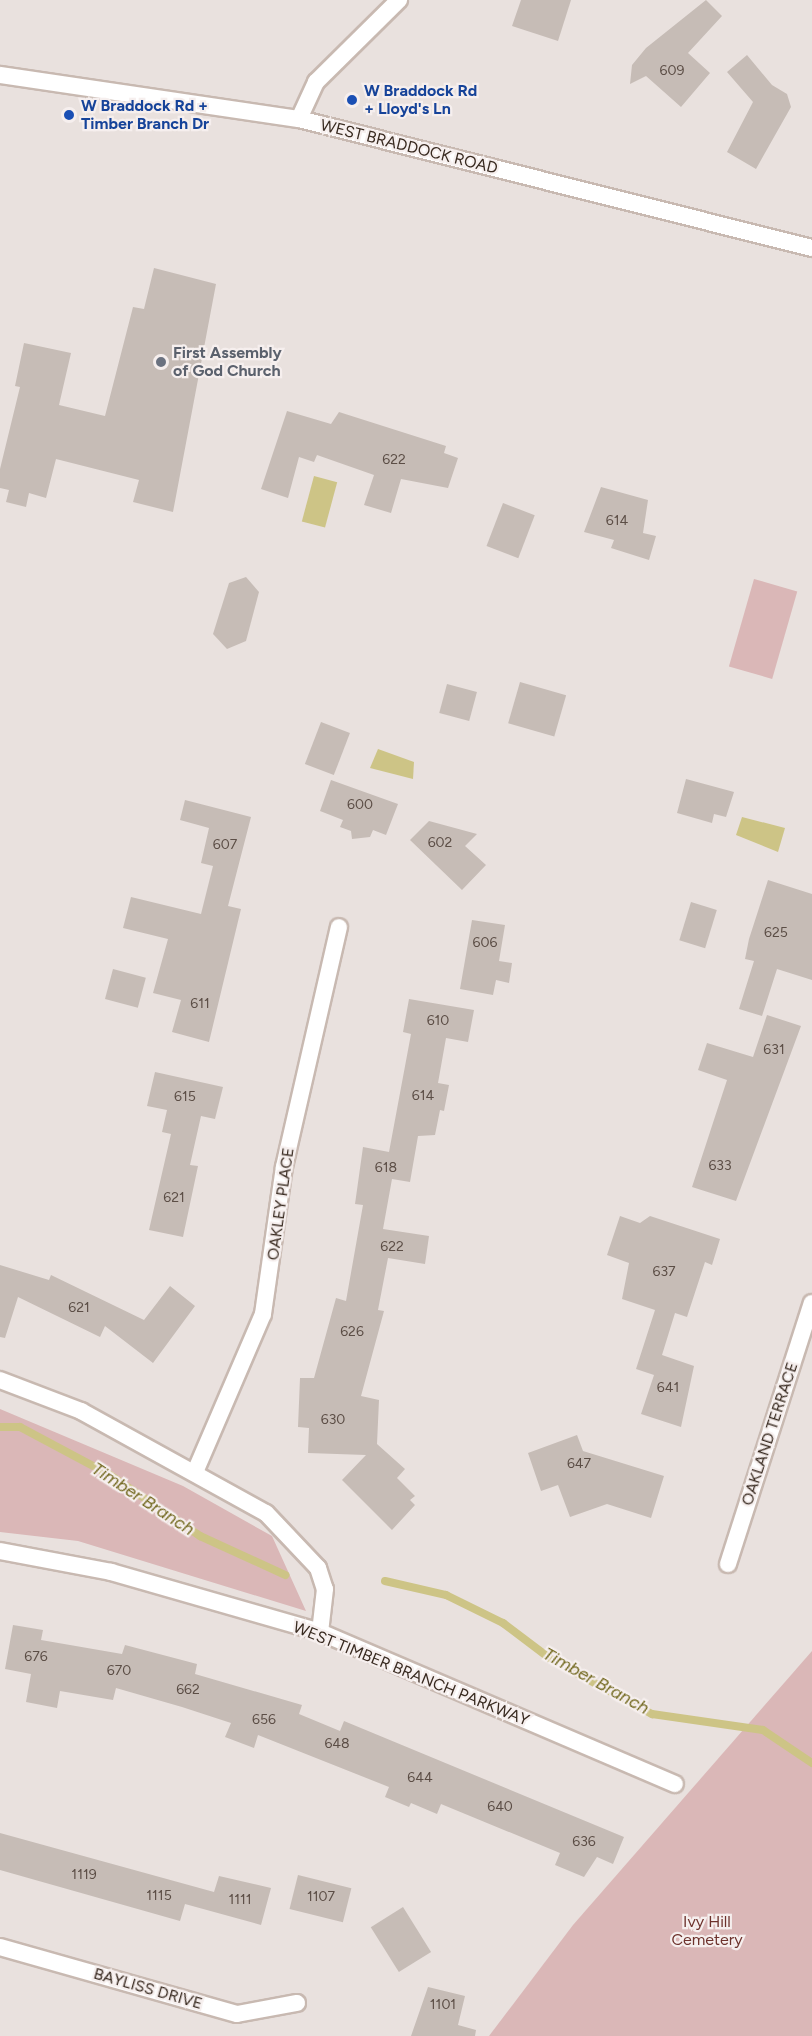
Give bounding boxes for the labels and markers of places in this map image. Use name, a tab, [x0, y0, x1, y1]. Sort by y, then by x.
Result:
place label: W Braddock Rd + Lloyd's Ln	[364, 81, 477, 119]
marker: W Braddock Rd + Lloyd's Ln	[345, 93, 359, 107]
place label: W Braddock Rd + Timber Branch Dr	[81, 96, 209, 134]
marker: W Braddock Rd + Timber Branch Dr	[62, 108, 76, 122]
place label: First Assembly of God Church	[173, 343, 282, 381]
marker: First Assembly of God Church	[154, 355, 168, 369]

